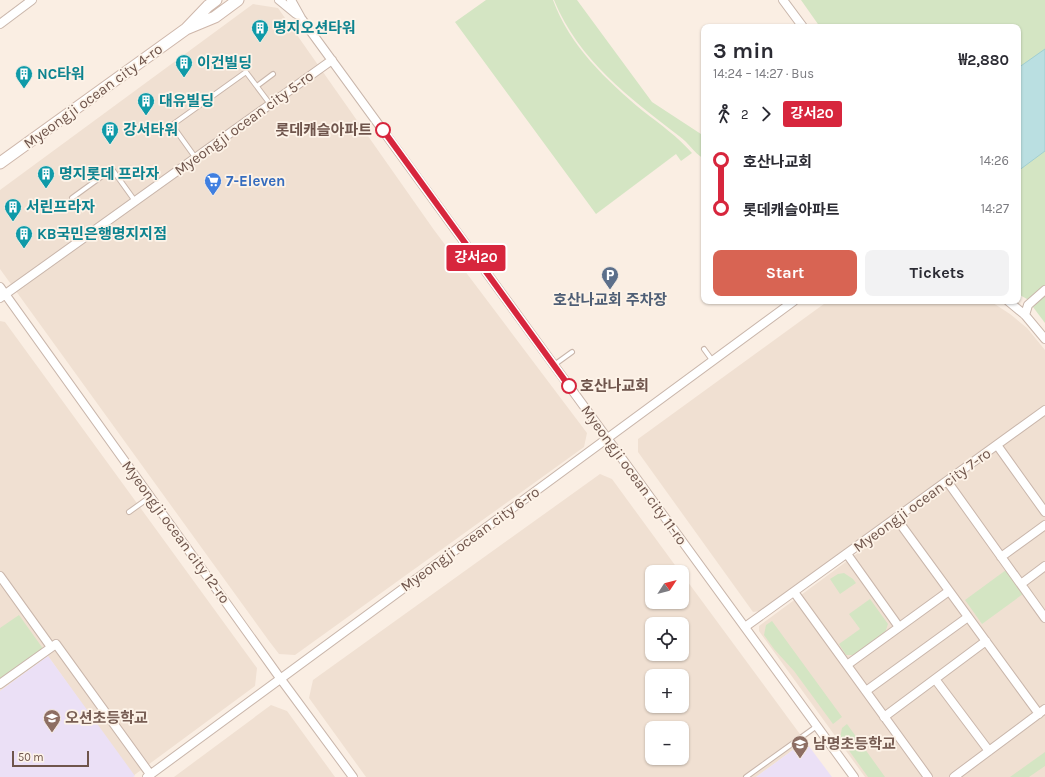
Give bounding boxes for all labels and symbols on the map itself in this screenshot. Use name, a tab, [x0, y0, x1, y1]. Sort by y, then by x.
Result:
building icon: 명지오션타워	[250, 18, 270, 43]
place label: 명지오션타워	[273, 19, 356, 37]
street label: Myeongji ocean city 4-ro	[20, 40, 166, 152]
building icon: 이건빌딩	[174, 53, 194, 78]
place label: 이건빌딩	[197, 54, 252, 72]
building icon: NC타워	[14, 64, 34, 89]
place label: NC타워	[37, 65, 85, 83]
street label: Myeongji ocean city 5-ro	[171, 67, 317, 179]
building icon: 대유빌딩	[136, 91, 156, 116]
place label: 대유빌딩	[159, 92, 214, 110]
building icon: 강서타워	[100, 120, 120, 145]
place label: 강서타워	[123, 121, 178, 139]
place label: 롯데캐슬아파트	[275, 121, 372, 139]
marker: 롯데캐슬아파트	[375, 122, 391, 138]
building icon: 명지롯데 프라자	[36, 164, 56, 189]
place label: 명지롯데 프라자	[59, 165, 160, 183]
supermarket icon: 7-Eleven	[203, 171, 223, 196]
place label: 7-Eleven	[226, 172, 285, 190]
building icon: 서린프라자	[3, 197, 23, 222]
place label: 서린프라자	[26, 198, 95, 216]
building icon: KB국민은행명지지점	[14, 224, 34, 249]
place label: KB국민은행명지지점	[37, 225, 167, 243]
line badge: 강서20	[448, 245, 504, 271]
parking icon: 호산나교회 주차장	[600, 265, 620, 290]
place label: 호산나교회 주차장	[553, 291, 667, 309]
place label: 호산나교회	[580, 377, 649, 395]
marker: 호산나교회	[561, 378, 577, 394]
street label: Myeongji ocean city 11-ro	[577, 402, 691, 548]
street label: Myeongji ocean city 7-ro	[850, 444, 994, 556]
street label: Myeongji ocean city 12-ro	[118, 457, 234, 607]
street label: Myeongji ocean city 6-ro	[397, 483, 543, 595]
north arrow	[645, 565, 689, 609]
school or university icon: 오션초등학교	[42, 708, 62, 733]
place label: 오션초등학교	[65, 709, 148, 727]
school or university icon: 남명초등학교	[790, 734, 810, 759]
place label: 남명초등학교	[813, 735, 896, 753]
scale bar	[12, 749, 89, 768]

